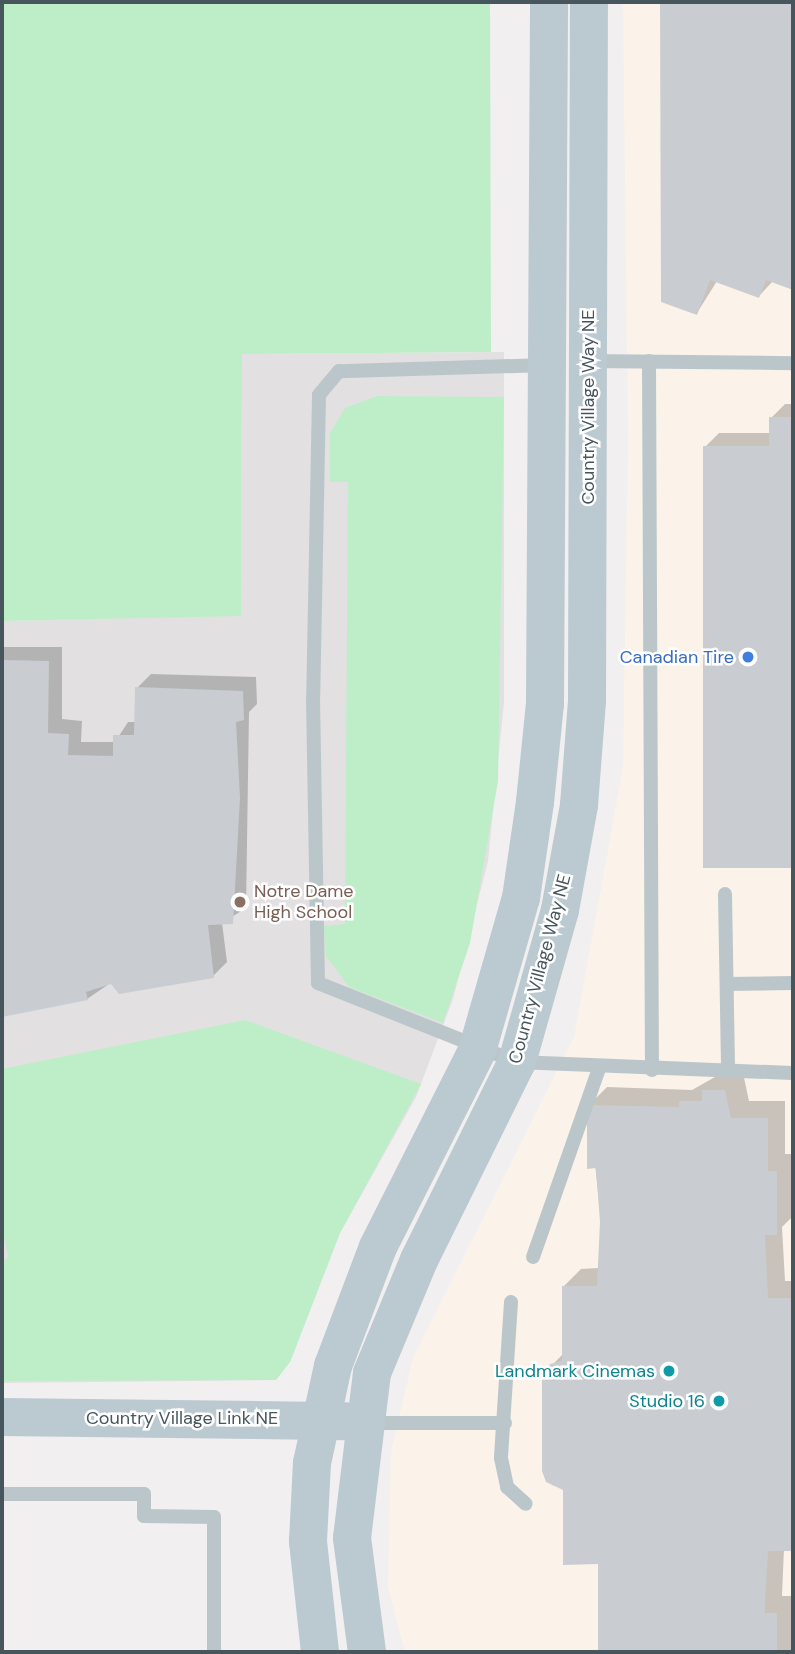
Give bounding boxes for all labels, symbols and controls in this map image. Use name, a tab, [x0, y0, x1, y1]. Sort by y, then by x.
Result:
street label: Country Village Way NE	[577, 309, 599, 505]
place label: Canadian Tire	[620, 646, 734, 668]
marker: Canadian Tire	[740, 649, 756, 665]
street label: Country Village Way NE	[504, 872, 576, 1066]
place label: Notre Dame High School	[254, 881, 354, 924]
marker: Notre Dame High School	[232, 894, 248, 910]
place label: Landmark Cinemas	[495, 1360, 655, 1382]
marker: Landmark Cinemas	[661, 1363, 677, 1379]
place label: Studio 16	[629, 1390, 705, 1412]
marker: Studio 16	[711, 1393, 727, 1409]
street label: Country Village Link NE	[86, 1407, 278, 1429]

